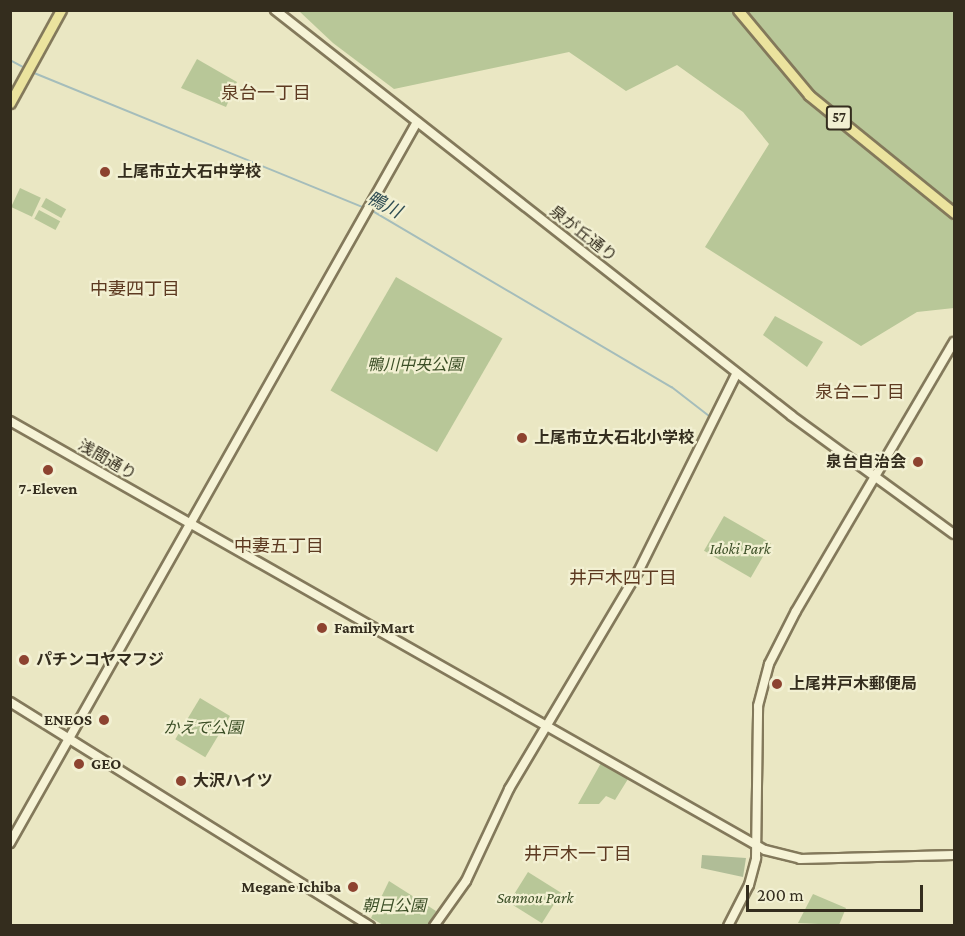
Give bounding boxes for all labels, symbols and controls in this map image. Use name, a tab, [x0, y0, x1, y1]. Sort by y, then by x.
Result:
district label: 泉台一丁目	[221, 82, 311, 104]
road number: 57	[826, 106, 852, 130]
place label: 上尾市立大石中学校	[117, 162, 261, 182]
marker: 上尾市立大石中学校	[98, 165, 112, 179]
water label: 鴨川	[363, 187, 405, 223]
street label: 泉が丘通り	[546, 202, 620, 266]
district label: 中妻四丁目	[90, 278, 180, 300]
park label: 鴨川中央公園	[367, 355, 463, 375]
district label: 泉台二丁目	[815, 381, 905, 403]
place label: 上尾市立大石北小学校	[534, 428, 694, 448]
marker: 上尾市立大石北小学校	[515, 431, 529, 445]
street label: 浅間通り	[74, 436, 140, 484]
place label: 泉台自治会	[826, 452, 906, 472]
marker: 泉台自治会	[911, 455, 925, 469]
marker: 7-Eleven	[41, 463, 55, 477]
place label: 7-Eleven	[19, 479, 77, 499]
district label: 中妻五丁目	[234, 535, 324, 557]
park label: Idoki Park	[709, 539, 771, 559]
district label: 井戸木四丁目	[569, 567, 677, 589]
place label: FamilyMart	[334, 618, 414, 638]
marker: FamilyMart	[315, 621, 329, 635]
place label: パチンコヤマフジ	[36, 650, 164, 670]
marker: パチンコヤマフジ	[17, 653, 31, 667]
place label: 上尾井戸木郵便局	[789, 674, 917, 694]
marker: 上尾井戸木郵便局	[770, 677, 784, 691]
place label: ENEOS	[44, 710, 92, 730]
marker: ENEOS	[97, 713, 111, 727]
park label: かえで公園	[163, 718, 243, 738]
place label: GEO	[91, 754, 121, 774]
marker: GEO	[72, 757, 86, 771]
place label: 大沢ハイツ	[193, 771, 273, 791]
marker: 大沢ハイツ	[174, 774, 188, 788]
district label: 井戸木一丁目	[524, 843, 632, 865]
scale bar	[749, 873, 926, 911]
place label: Megane Ichiba	[241, 877, 341, 897]
marker: Megane Ichiba	[346, 880, 360, 894]
text: 200 m	[757, 885, 804, 905]
park label: Sannou Park	[497, 888, 573, 908]
park label: 朝日公園	[362, 896, 426, 916]

